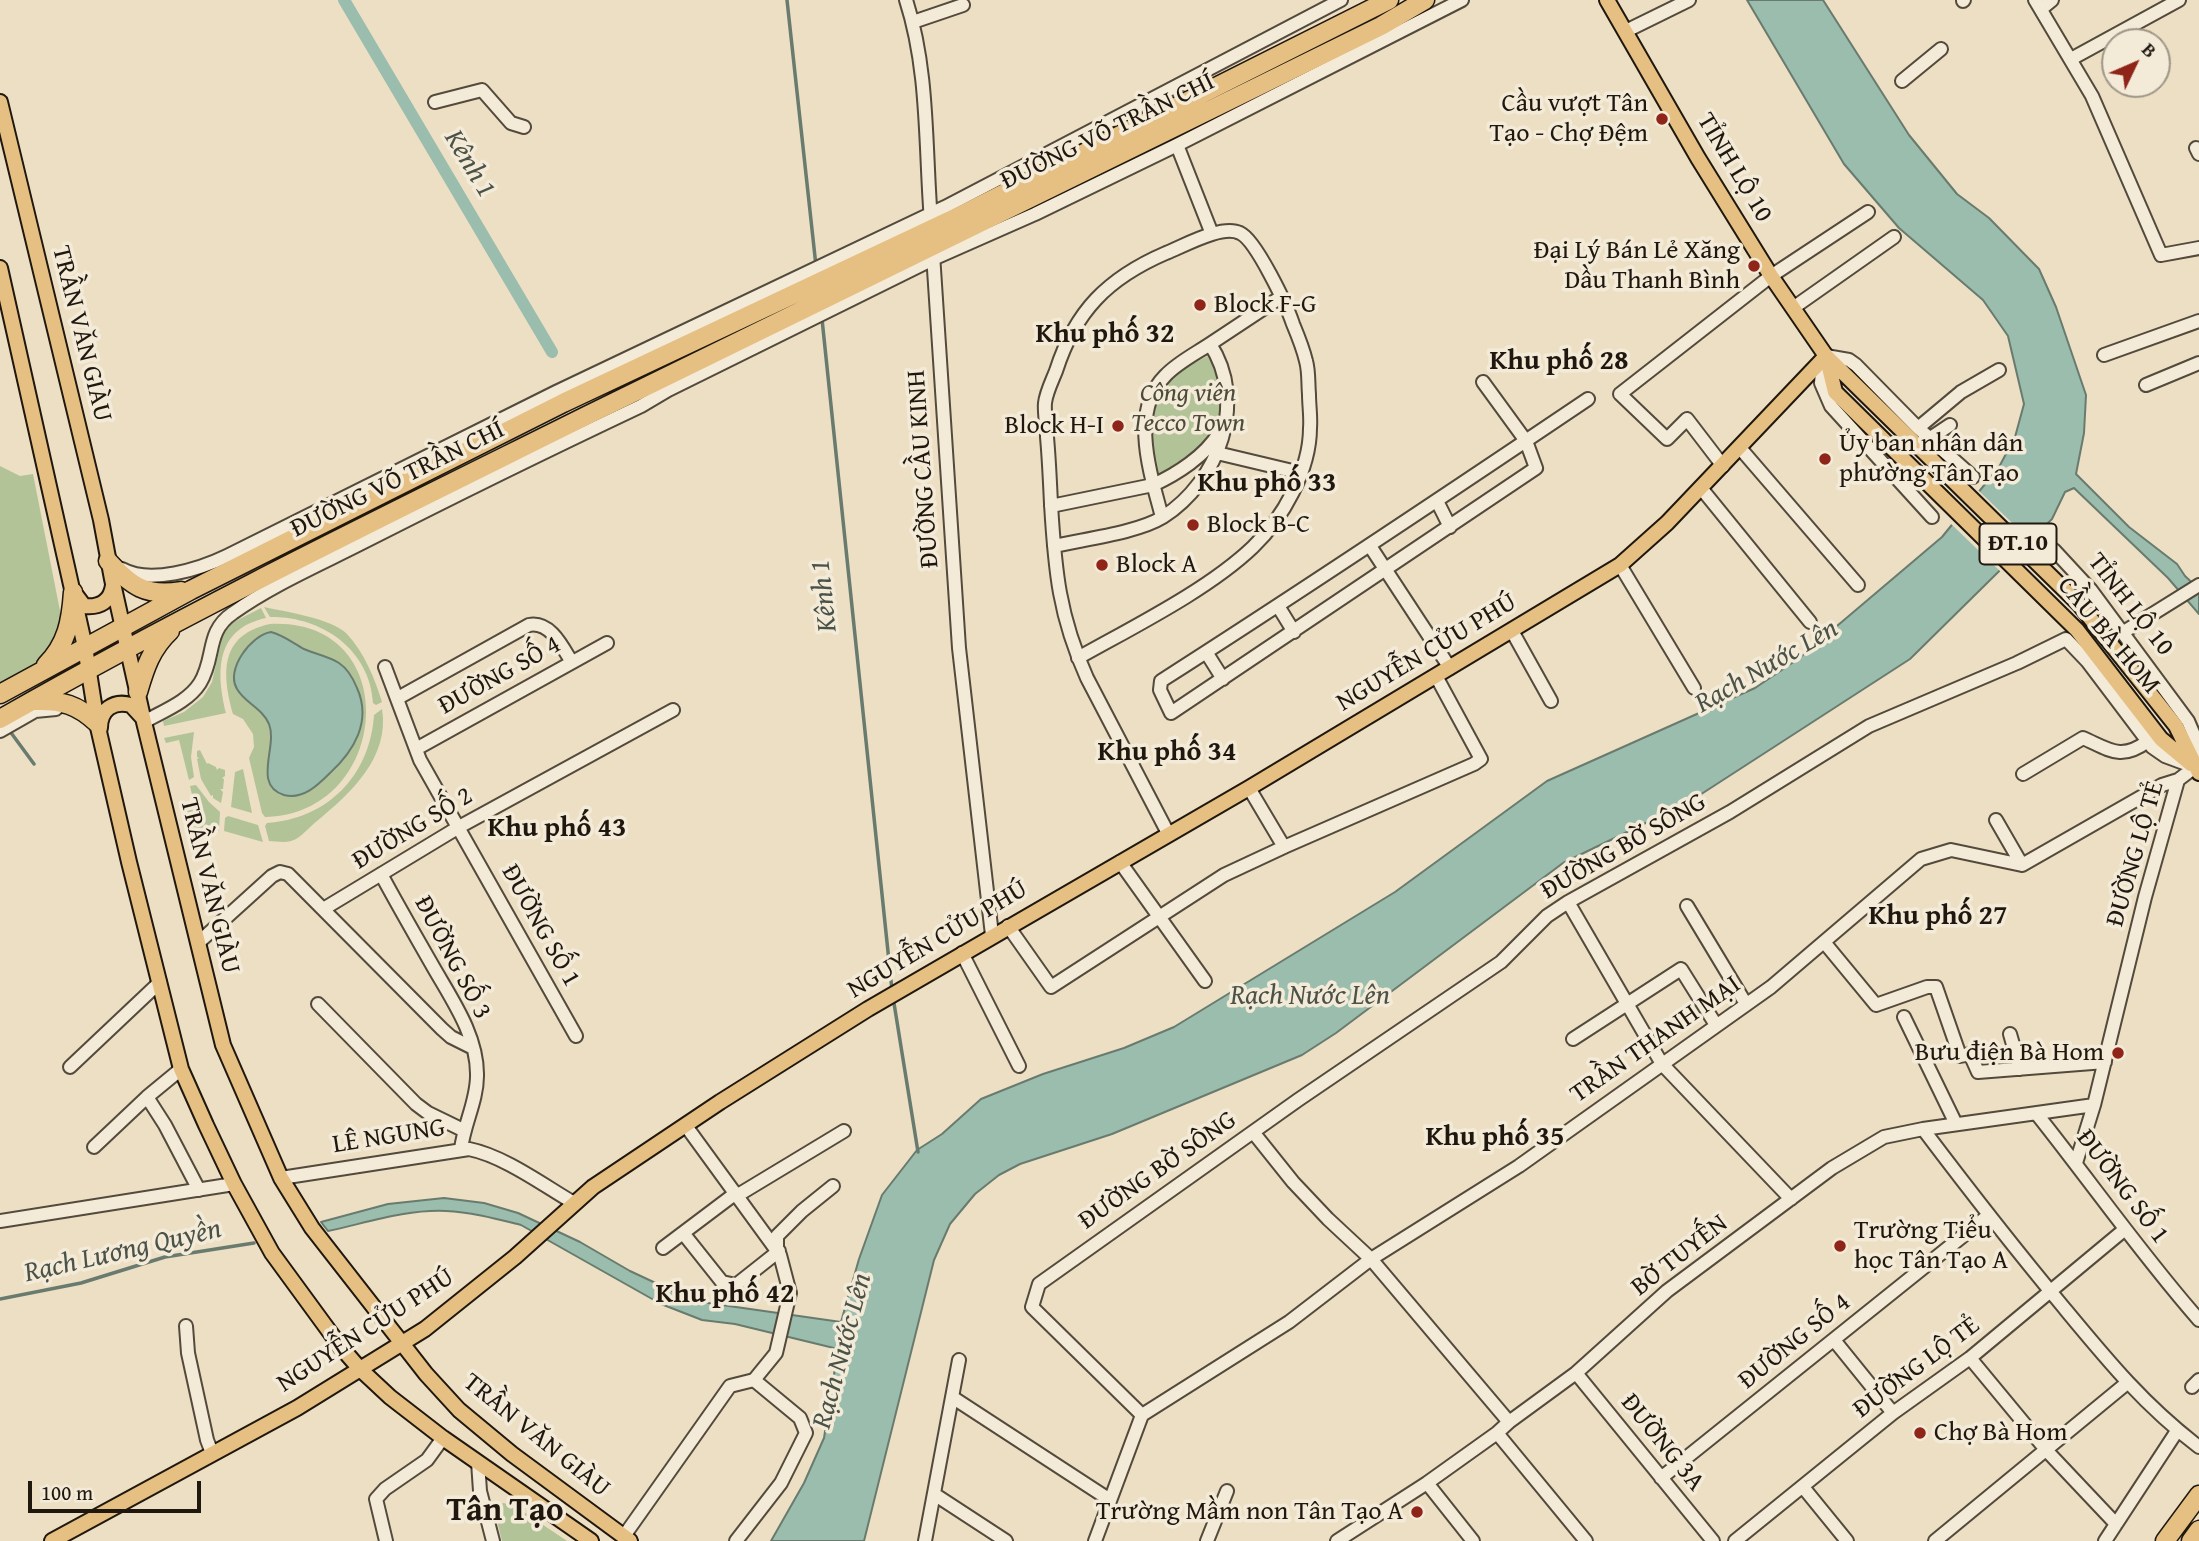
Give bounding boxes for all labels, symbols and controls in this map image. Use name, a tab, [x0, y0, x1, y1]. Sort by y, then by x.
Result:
north arrow	[2101, 28, 2171, 98]
text: B	[2136, 36, 2164, 64]
street label: ĐƯỜNG VÕ TRẦN CHÍ	[996, 67, 1220, 197]
place label: Cầu vượt Tân Tạo - Chợ Đệm	[1489, 88, 1648, 150]
street label: TỈNH LỘ 10	[1689, 108, 1779, 228]
marker: Cầu vượt Tân Tạo - Chợ Đệm	[1654, 111, 1670, 127]
water label: Kênh 1	[436, 124, 502, 204]
place label: Đại Lý Bán Lẻ Xăng Dầu Thanh Bình	[1534, 235, 1740, 296]
street label: TRẦN VĂN GIÀU	[44, 243, 118, 425]
marker: Đại Lý Bán Lẻ Xăng Dầu Thanh Bình	[1746, 258, 1762, 274]
place label: Block F-G	[1214, 289, 1316, 321]
marker: Block F-G	[1192, 297, 1208, 313]
district label: Khu phố 32	[1035, 318, 1175, 352]
district label: Khu phố 28	[1489, 345, 1629, 379]
street label: ĐƯỜNG CẦU KINH	[902, 369, 946, 569]
park label: Công viên Tecco Town	[1131, 378, 1245, 440]
place label: Block H-I	[1004, 410, 1104, 442]
street label: ĐƯỜNG VÕ TRẦN CHÍ	[286, 415, 510, 545]
marker: Block H-I	[1110, 418, 1126, 434]
place label: Ủy ban nhân dân phường Tân Tạo	[1839, 428, 2023, 490]
marker: Ủy ban nhân dân phường Tân Tạo	[1817, 451, 1833, 467]
district label: Khu phố 33	[1197, 467, 1337, 501]
place label: Block B-C	[1207, 509, 1310, 541]
marker: Block B-C	[1185, 517, 1201, 533]
road number: ĐT.10	[1980, 524, 2056, 564]
street label: TỈNH LỘ 10	[2080, 547, 2180, 663]
place label: Block A	[1116, 549, 1197, 581]
marker: Block A	[1094, 557, 1110, 573]
water label: Kênh 1	[805, 558, 845, 634]
street label: CẦU BÀ HOM	[2050, 571, 2166, 701]
street label: NGUYỄN CỬU PHÚ	[1331, 587, 1523, 719]
water label: Rạch Nước Lên	[1689, 613, 1845, 721]
street label: ĐƯỜNG SỐ 4	[434, 630, 566, 722]
district label: Khu phố 34	[1097, 736, 1237, 770]
street label: ĐƯỜNG LỘ TẺ	[2100, 778, 2172, 930]
street label: ĐƯỜNG SỐ 2	[347, 781, 479, 877]
street label: ĐƯỜNG BỜ SÔNG	[1536, 787, 1712, 907]
street label: TRẦN VĂN GIÀU	[172, 795, 246, 977]
district label: Khu phố 43	[487, 812, 627, 846]
street label: ĐƯỜNG SỐ 1	[494, 860, 586, 992]
street label: NGUYỄN CỬU PHÚ	[842, 874, 1034, 1006]
street label: ĐƯỜNG SỐ 3	[407, 891, 497, 1025]
district label: Khu phố 27	[1868, 900, 2008, 934]
street label: TRẦN THANH MẠI	[1565, 970, 1747, 1110]
water label: Rạch Nước Lên	[1230, 980, 1390, 1014]
place label: Bưu điện Bà Hom	[1915, 1037, 2104, 1069]
marker: Bưu điện Bà Hom	[2110, 1045, 2126, 1061]
street label: ĐƯỜNG BỜ SÔNG	[1073, 1105, 1243, 1237]
street label: LÊ NGUNG	[331, 1113, 447, 1161]
district label: Khu phố 35	[1425, 1121, 1565, 1155]
street label: ĐƯỜNG SỐ 1	[2069, 1124, 2175, 1250]
street label: BỜ TUYẾN	[1626, 1209, 1734, 1303]
water label: Rạch Lương Quyền	[21, 1213, 225, 1291]
place label: Trường Tiểu học Tân Tạo A	[1854, 1215, 2008, 1276]
marker: Trường Tiểu học Tân Tạo A	[1832, 1238, 1848, 1254]
street label: NGUYỄN CỬU PHÚ	[272, 1262, 460, 1400]
water label: Rạch Nước Lên	[806, 1270, 880, 1432]
district label: Khu phố 42	[655, 1278, 795, 1312]
street label: ĐƯỜNG SỐ 4	[1733, 1288, 1857, 1396]
street label: ĐƯỜNG LỘ TẺ	[1848, 1310, 1986, 1426]
street label: TRẦN VĂN GIÀU	[456, 1367, 616, 1505]
street label: ĐƯỜNG 3A	[1613, 1388, 1711, 1498]
place label: Chợ Bà Hom	[1934, 1417, 2067, 1449]
marker: Chợ Bà Hom	[1912, 1425, 1928, 1441]
scale bar	[32, 1468, 205, 1512]
text: 100 m	[41, 1477, 93, 1508]
district label: Tân Tạo	[446, 1492, 564, 1532]
place label: Trường Mầm non Tân Tạo A	[1096, 1496, 1403, 1528]
marker: Trường Mầm non Tân Tạo A	[1409, 1504, 1425, 1520]

